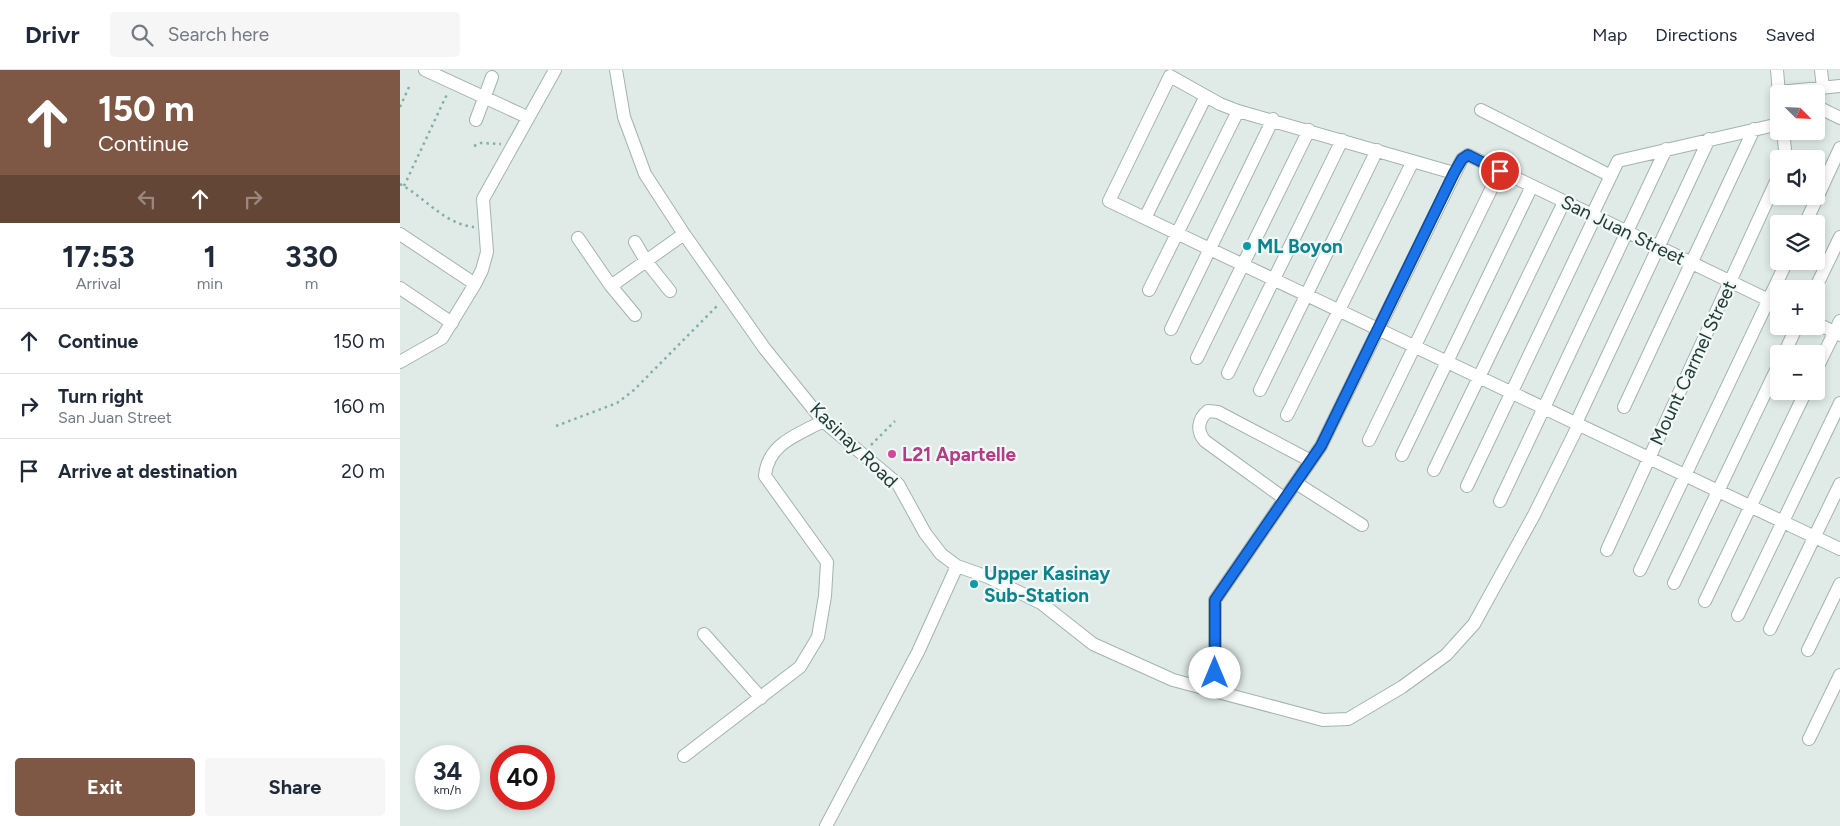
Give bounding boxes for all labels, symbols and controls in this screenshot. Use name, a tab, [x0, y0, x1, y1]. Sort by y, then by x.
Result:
search box	[110, 12, 460, 57]
text: Drivr	[25, 20, 80, 49]
icon: search	[128, 21, 156, 49]
text: Search here	[168, 23, 269, 46]
text: Map	[1592, 24, 1627, 46]
text: Directions	[1655, 24, 1737, 46]
text: Saved	[1765, 24, 1815, 46]
north arrow	[1770, 85, 1825, 140]
map controls	[1770, 85, 1825, 400]
text: 150 m	[98, 88, 195, 130]
icon: ahead	[15, 90, 80, 155]
text: Continue	[98, 130, 189, 157]
pin	[1479, 150, 1521, 192]
button: sound	[1770, 150, 1825, 205]
icon: arrive	[1486, 157, 1514, 185]
icon: left	[133, 185, 161, 213]
icon: ahead	[186, 185, 214, 213]
icon: right	[239, 185, 267, 213]
street label: San Juan Street	[1557, 190, 1689, 270]
button: layers	[1770, 215, 1825, 270]
place label: ML Boyon	[1257, 235, 1343, 258]
text: 17:53	[62, 238, 135, 275]
text: 1	[204, 238, 216, 275]
text: 330	[285, 238, 338, 275]
marker: ML Boyon	[1241, 240, 1253, 252]
text: Arrival	[76, 274, 121, 293]
text: min	[197, 274, 223, 293]
text: m	[305, 274, 318, 293]
street label: Mount Carmel Street	[1645, 277, 1741, 449]
button: +	[1770, 280, 1825, 335]
icon: ahead	[15, 327, 43, 355]
text: Continue	[58, 330, 138, 353]
text: 150 m	[333, 330, 385, 353]
button: −	[1770, 345, 1825, 400]
text: Turn right	[58, 385, 144, 408]
icon: right	[15, 392, 43, 420]
text: 160 m	[333, 395, 385, 418]
street label: Kasinay Road	[805, 397, 903, 493]
text: San Juan Street	[58, 408, 172, 427]
place label: L21 Apartelle	[902, 443, 1016, 466]
marker: L21 Apartelle	[886, 448, 898, 460]
icon: arrive	[15, 457, 43, 485]
text: Arrive at destination	[58, 460, 237, 483]
text: 20 m	[341, 460, 385, 483]
place label: Upper Kasinay Sub-Station	[984, 562, 1110, 607]
marker: Upper Kasinay Sub-Station	[968, 578, 980, 590]
position arrow	[1188, 646, 1240, 698]
speed limit sign: 40	[490, 745, 555, 810]
text: 34	[433, 756, 462, 786]
button: Exit	[15, 758, 195, 816]
button: Share	[205, 758, 385, 816]
text: km/h	[434, 783, 461, 797]

